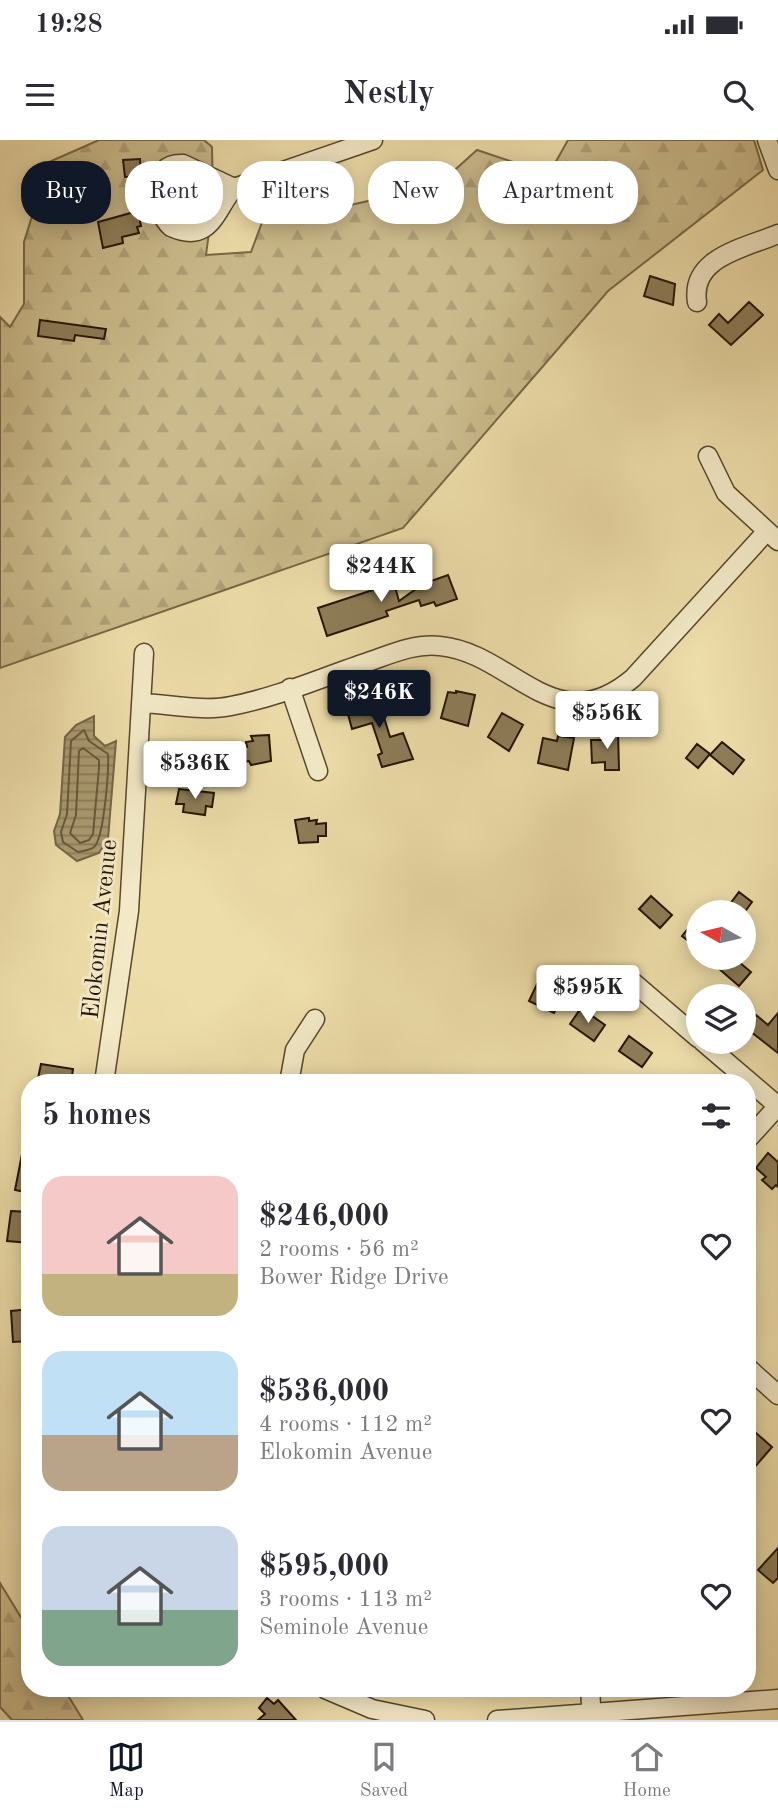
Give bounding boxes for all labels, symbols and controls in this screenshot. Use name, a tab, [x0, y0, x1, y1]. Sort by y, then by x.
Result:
text: 19:28	[35, 12, 103, 38]
icon: menu	[21, 76, 59, 114]
icon: search	[719, 76, 757, 114]
text: Nestly	[343, 79, 435, 111]
chip: Buy	[21, 161, 111, 224]
chip: Rent	[125, 161, 223, 224]
chip: Filters	[237, 161, 354, 224]
chip: New	[368, 161, 464, 224]
chip: Apartment	[478, 161, 638, 224]
pin: $244K	[332, 545, 430, 604]
text: $244K	[345, 555, 417, 578]
pin: $246K	[330, 670, 428, 730]
text: $246K	[343, 681, 415, 704]
pin: $556K	[558, 692, 656, 751]
text: $556K	[571, 702, 643, 725]
pin: $536K	[146, 742, 244, 801]
text: $536K	[159, 752, 231, 775]
street label: Elokomin Avenue	[80, 838, 122, 1020]
north arrow	[686, 900, 756, 970]
map controls	[686, 900, 756, 1054]
pin: $595K	[539, 966, 637, 1025]
text: $595K	[552, 976, 624, 999]
button: layers	[686, 984, 756, 1054]
icon: filters	[697, 1097, 735, 1135]
text: 5 homes	[42, 1101, 151, 1131]
text: $246,000	[259, 1202, 389, 1232]
icon: home	[98, 1204, 182, 1288]
icon: heart	[697, 1227, 735, 1265]
text: 2 rooms · 56 m²	[259, 1238, 419, 1261]
text: Bower Ridge Drive	[259, 1266, 448, 1289]
text: $536,000	[259, 1377, 389, 1407]
icon: home	[98, 1379, 182, 1463]
icon: heart	[697, 1402, 735, 1440]
text: 4 rooms · 112 m²	[259, 1413, 432, 1436]
text: Elokomin Avenue	[259, 1441, 432, 1464]
text: $595,000	[259, 1552, 389, 1582]
icon: home	[98, 1554, 182, 1638]
icon: heart	[697, 1577, 735, 1615]
text: 3 rooms · 113 m²	[259, 1588, 432, 1611]
text: Seminole Avenue	[259, 1616, 428, 1639]
tab: Map	[107, 1738, 145, 1803]
tab: Saved	[360, 1738, 408, 1803]
tab: Home	[623, 1738, 671, 1803]

